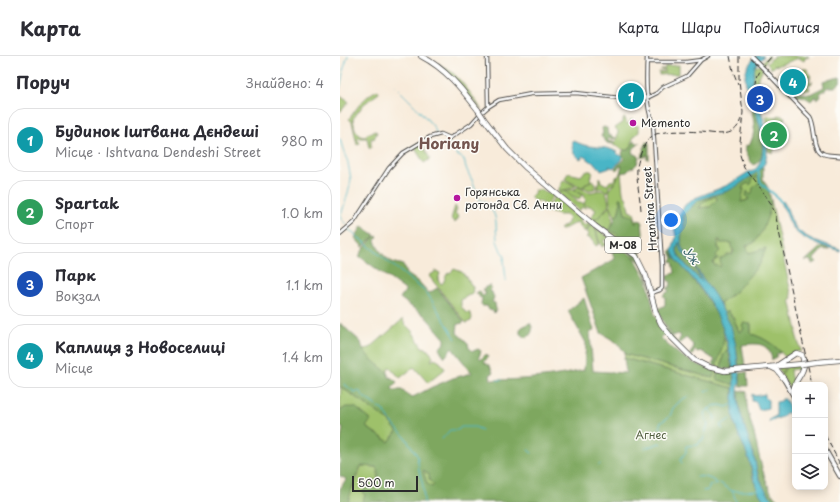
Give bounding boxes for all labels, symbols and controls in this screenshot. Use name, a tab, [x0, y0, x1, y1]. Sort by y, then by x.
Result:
text: Карта	[20, 14, 81, 42]
text: Карта	[618, 17, 659, 38]
text: Шари	[681, 17, 721, 38]
text: Поділитися	[743, 17, 820, 38]
pin: 4	[780, 67, 806, 97]
text: Поруч	[16, 69, 70, 95]
text: Знайдено: 4	[246, 73, 324, 92]
pin: 1	[618, 81, 644, 111]
pin: 3	[747, 84, 773, 114]
place label: Memento	[641, 114, 690, 131]
marker: Memento	[628, 118, 638, 128]
text: Будинок Іштвана Дєндеші	[55, 119, 259, 142]
pin: 2	[761, 120, 787, 150]
text: 1	[27, 131, 33, 150]
text: 980 m	[281, 131, 323, 150]
district label: Horiany	[419, 131, 479, 154]
text: Місце · Ishtvana Dendeshi Street	[55, 142, 261, 161]
street label: Hranitna Street	[638, 166, 661, 252]
place label: Горянська ротонда Св. Анни	[465, 183, 562, 213]
text: Spartak	[55, 191, 119, 214]
marker: Горянська ротонда Св. Анни	[452, 193, 462, 203]
text: 2	[25, 203, 35, 222]
text: 1.0 km	[282, 203, 323, 222]
your location	[661, 210, 681, 230]
text: Спорт	[55, 214, 94, 233]
road number: М-08	[605, 237, 641, 253]
water label: Уж	[679, 243, 706, 270]
text: Парк	[55, 263, 96, 286]
text: 3	[26, 275, 34, 294]
text: 1.1 km	[286, 275, 323, 294]
text: Вокзал	[55, 286, 100, 305]
text: Каплиця з Новоселиці	[55, 335, 225, 358]
text: 4	[26, 347, 34, 366]
text: 1.4 km	[282, 347, 323, 366]
text: Місце	[55, 358, 93, 377]
map controls	[792, 382, 828, 490]
button: +	[792, 382, 828, 418]
button: −	[792, 418, 828, 454]
park label: Агнес	[635, 426, 667, 443]
button: layers	[792, 454, 828, 490]
scale bar	[352, 474, 418, 493]
text: 500 m	[358, 474, 395, 491]

